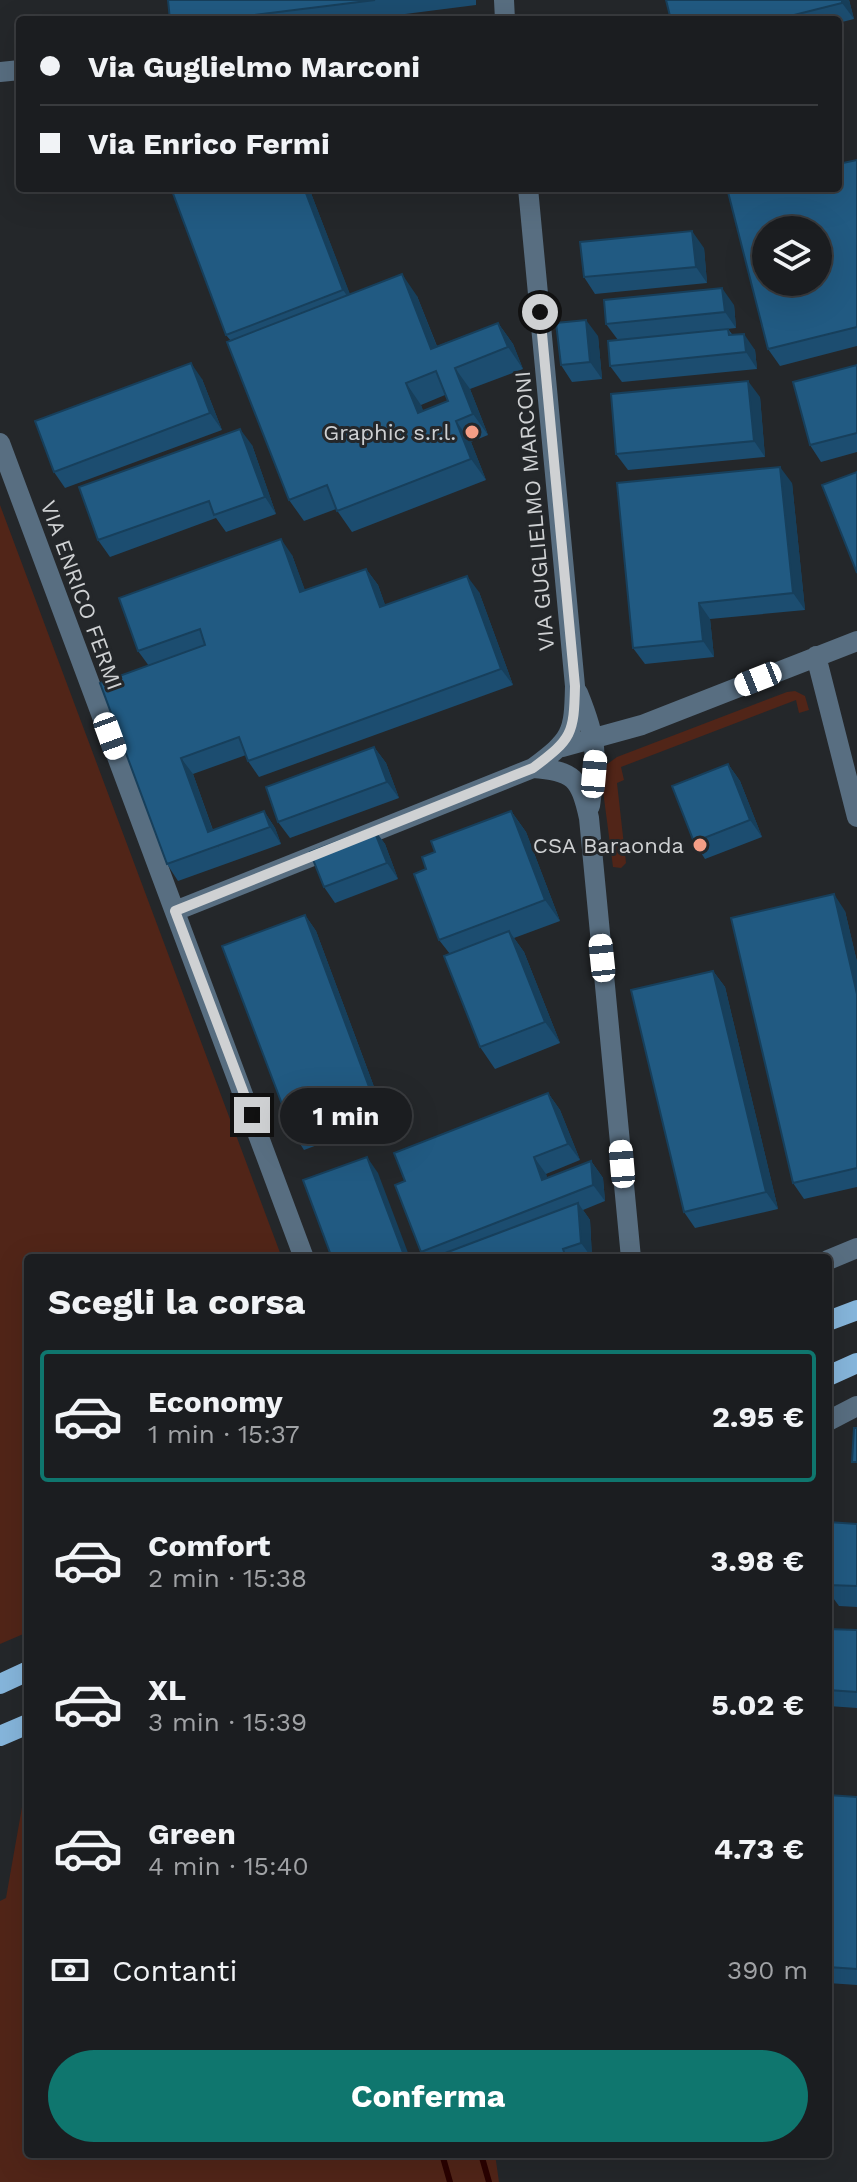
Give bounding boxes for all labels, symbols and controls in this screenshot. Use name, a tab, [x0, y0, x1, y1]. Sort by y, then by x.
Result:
text: Via Guglielmo Marconi	[88, 49, 420, 84]
text: Via Enrico Fermi	[88, 126, 330, 161]
map controls	[752, 216, 832, 296]
button: layers	[752, 216, 832, 296]
route start	[522, 294, 558, 330]
street label: VIA GUGLIELMO MARCONI	[510, 370, 559, 652]
place label: Graphic s.r.l.	[323, 420, 456, 445]
marker: Graphic s.r.l.	[463, 423, 481, 441]
street label: VIA ENRICO FERMI	[36, 497, 127, 693]
car	[731, 659, 785, 699]
car	[91, 709, 129, 763]
car	[580, 749, 608, 799]
place label: CSA Baraonda	[533, 833, 684, 858]
marker: CSA Baraonda	[691, 836, 709, 854]
car	[588, 933, 616, 983]
callout: 1 min	[280, 1087, 412, 1143]
route end	[234, 1097, 270, 1133]
text: 1 min	[313, 1101, 379, 1131]
car	[608, 1139, 636, 1189]
text: Scegli la corsa	[48, 1281, 305, 1323]
icon: car	[52, 1380, 124, 1452]
text: Economy	[148, 1384, 283, 1419]
text: 2.95 €	[712, 1399, 804, 1434]
text: 1 min · 15:37	[148, 1419, 300, 1449]
icon: car	[52, 1524, 124, 1596]
text: Comfort	[148, 1528, 270, 1563]
text: 3.98 €	[711, 1543, 804, 1578]
text: 2 min · 15:38	[148, 1563, 307, 1593]
icon: car	[52, 1668, 124, 1740]
text: XL	[148, 1672, 186, 1707]
text: 5.02 €	[711, 1687, 804, 1722]
text: 3 min · 15:39	[148, 1707, 307, 1737]
icon: car	[52, 1812, 124, 1884]
text: Green	[148, 1816, 236, 1851]
text: 4.73 €	[714, 1831, 804, 1866]
text: 4 min · 15:40	[148, 1851, 309, 1881]
icon: cash	[48, 1948, 92, 1992]
text: Contanti	[112, 1953, 237, 1988]
text: 390 m	[727, 1955, 808, 1985]
button: Conferma	[48, 2050, 808, 2142]

